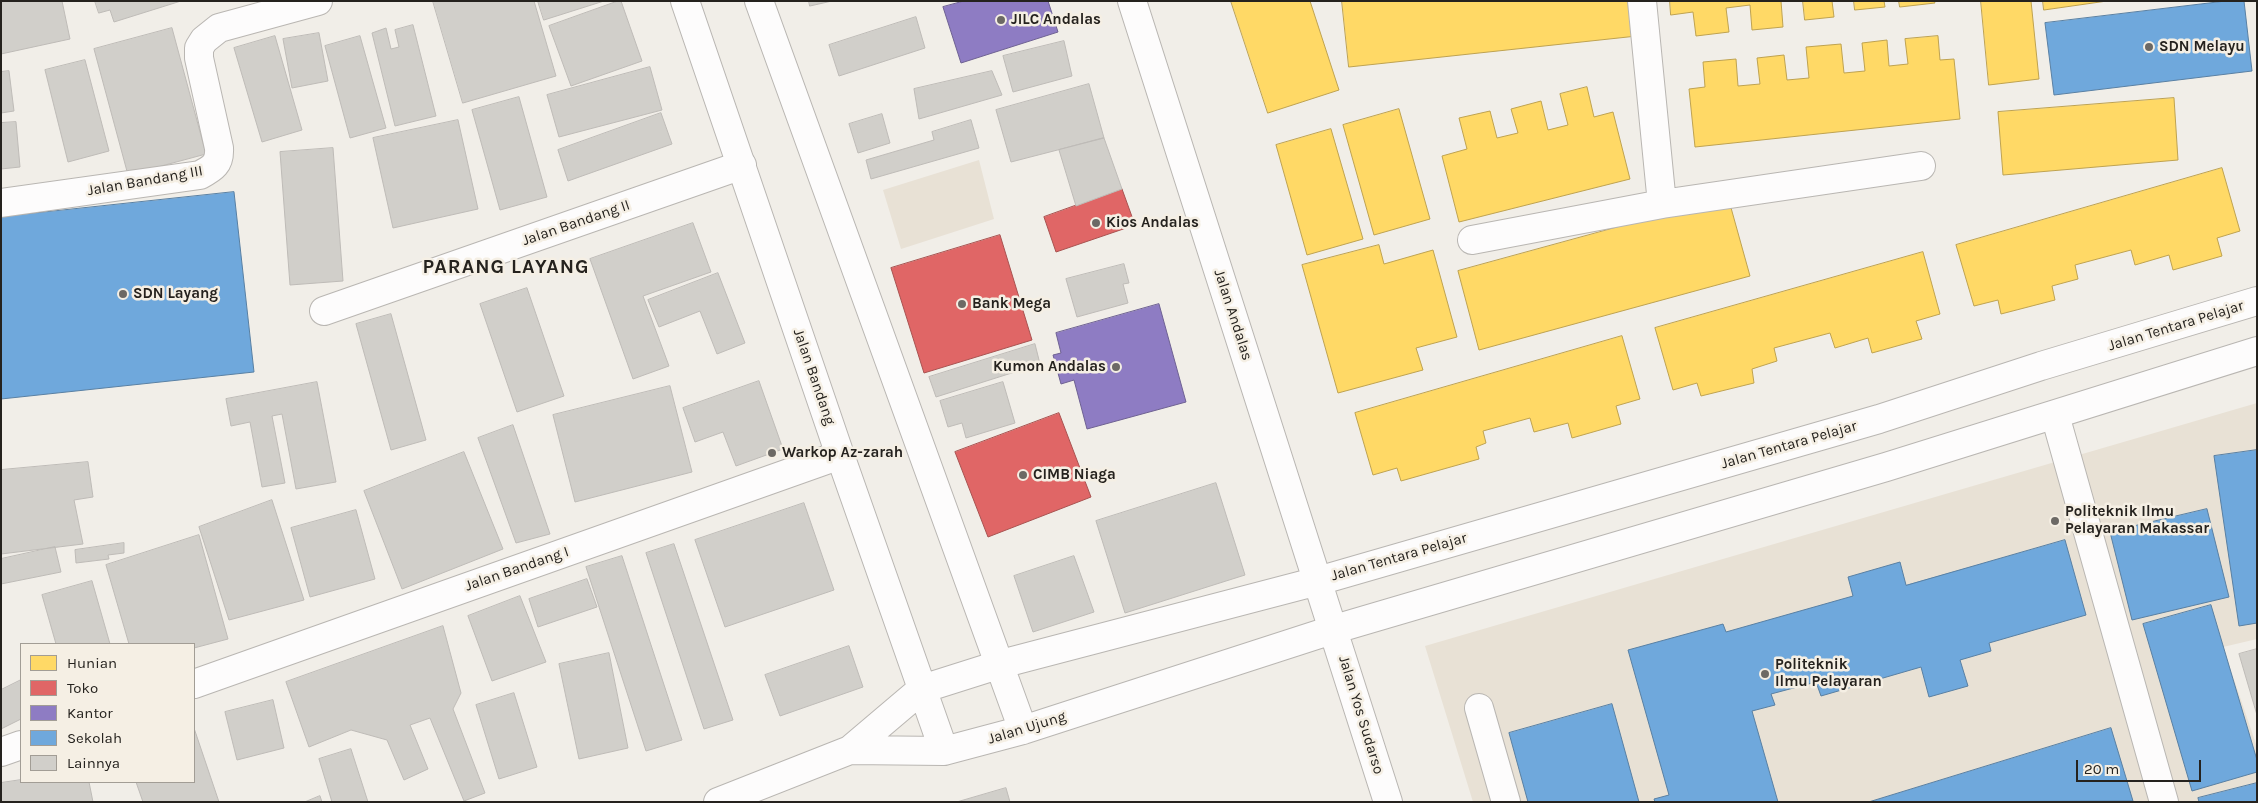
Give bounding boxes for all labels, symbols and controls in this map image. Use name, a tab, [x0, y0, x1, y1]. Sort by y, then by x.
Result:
place label: JILC Andalas	[1011, 11, 1101, 29]
marker: JILC Andalas	[995, 14, 1007, 26]
place label: SDN Melayu	[2159, 38, 2245, 56]
marker: SDN Melayu	[2143, 41, 2155, 53]
street label: Jalan Bandang III	[86, 162, 204, 200]
street label: Jalan Bandang II	[520, 196, 632, 250]
place label: Kios Andalas	[1106, 214, 1199, 232]
marker: Kios Andalas	[1090, 217, 1102, 229]
district label: PARANG LAYANG	[421, 255, 591, 279]
street label: Jalan Andalas	[1210, 267, 1256, 363]
place label: SDN Layang	[133, 285, 218, 303]
marker: SDN Layang	[117, 288, 129, 300]
place label: Bank Mega	[972, 295, 1051, 313]
street label: Jalan Tentara Pelajar	[2106, 297, 2246, 355]
marker: Bank Mega	[956, 298, 968, 310]
street label: Jalan Bandang	[789, 326, 839, 428]
place label: Kumon Andalas	[993, 358, 1106, 376]
marker: Kumon Andalas	[1110, 361, 1122, 373]
street label: Jalan Tentara Pelajar	[1719, 417, 1859, 473]
place label: Warkop Az-zarah	[782, 444, 903, 462]
marker: Warkop Az-zarah	[766, 447, 778, 459]
place label: CIMB Niaga	[1033, 466, 1116, 484]
marker: CIMB Niaga	[1017, 469, 1029, 481]
place label: Politeknik Ilmu Pelayaran Makassar	[2065, 503, 2209, 538]
marker: Politeknik Ilmu Pelayaran Makassar	[2049, 515, 2061, 527]
street label: Jalan Tentara Pelajar	[1329, 529, 1469, 585]
street label: Jalan Bandang I	[463, 543, 571, 595]
legend	[20, 643, 195, 783]
text: Hunian	[67, 654, 117, 672]
street label: Jalan Yos Sudarso	[1334, 654, 1388, 776]
place label: Politeknik Ilmu Pelayaran	[1775, 656, 1882, 691]
marker: Politeknik Ilmu Pelayaran	[1759, 668, 1771, 680]
text: Toko	[67, 679, 98, 697]
text: Kantor	[67, 704, 113, 722]
street label: Jalan Ujung	[986, 708, 1068, 748]
text: Sekolah	[67, 729, 122, 747]
scale bar	[2078, 750, 2203, 782]
text: Lainnya	[67, 754, 120, 772]
text: 20 m	[2084, 760, 2119, 778]

